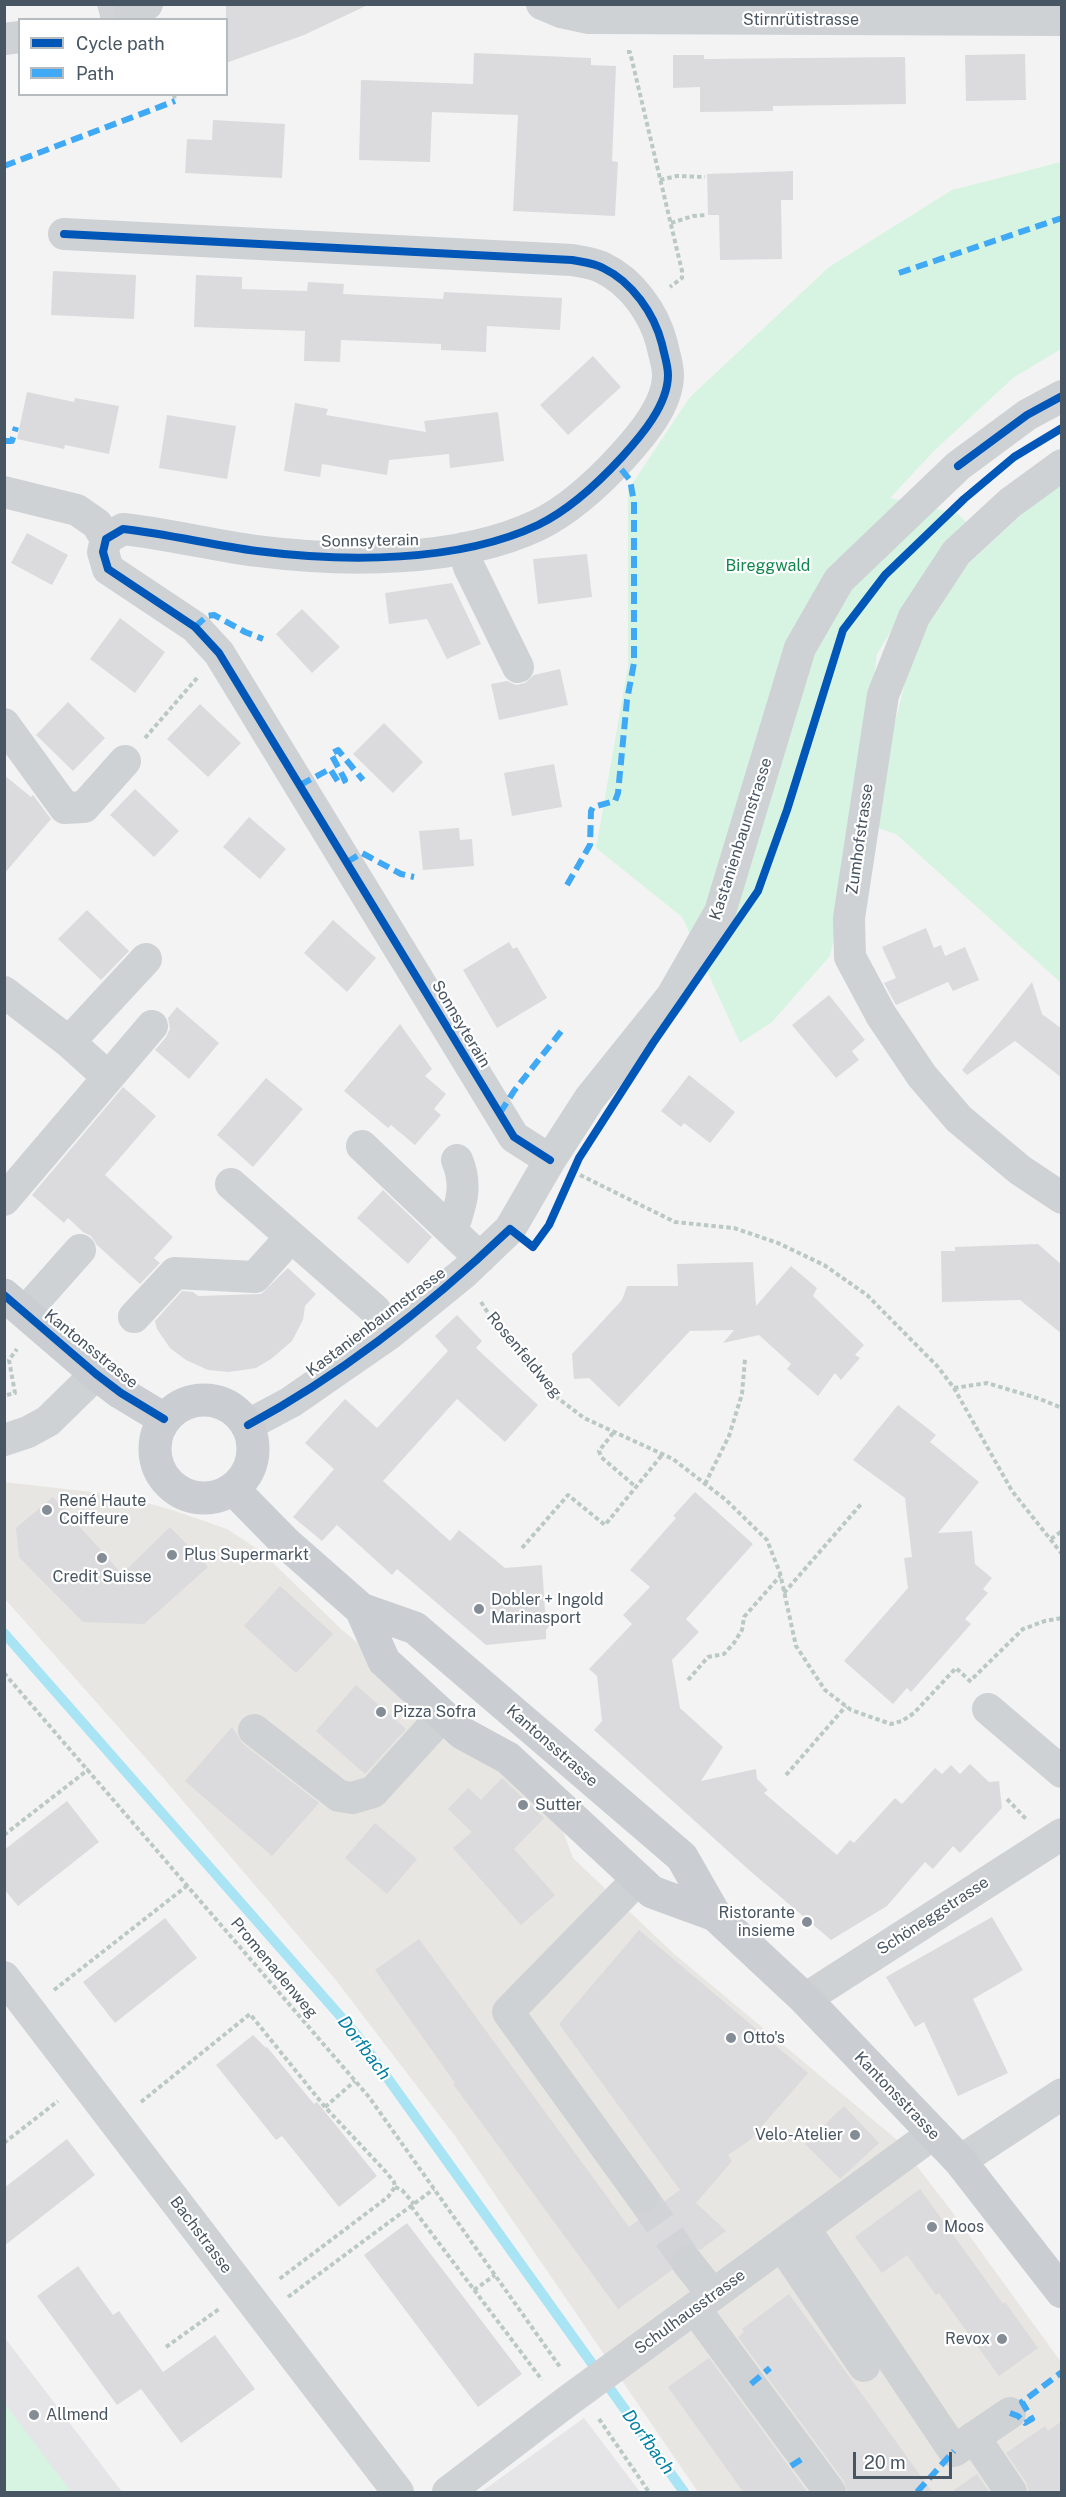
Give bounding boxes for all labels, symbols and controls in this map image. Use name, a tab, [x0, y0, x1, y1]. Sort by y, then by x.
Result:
street label: Stirnrütistrasse	[743, 10, 859, 30]
legend	[18, 18, 228, 96]
text: Cycle path	[76, 33, 165, 54]
text: Path	[76, 63, 114, 84]
street label: Sonnsyterain	[321, 531, 419, 551]
park label: Bireggwald	[726, 556, 810, 576]
street label: Kastanienbaumstrasse	[706, 755, 776, 923]
street label: Zumhofstrasse	[843, 782, 877, 896]
street label: Sonnsyterain	[428, 977, 494, 1071]
street label: Kastanienbaumstrasse	[303, 1263, 449, 1381]
street label: Kantonsstrasse	[40, 1305, 142, 1393]
street label: Rosenfeldweg	[482, 1308, 566, 1402]
place label: René Haute Coiffeure	[59, 1491, 146, 1529]
marker: René Haute Coiffeure	[40, 1503, 54, 1517]
place label: Plus Supermarkt	[184, 1545, 309, 1565]
marker: Plus Supermarkt	[165, 1548, 179, 1562]
marker: Credit Suisse	[95, 1551, 109, 1565]
place label: Credit Suisse	[52, 1567, 152, 1587]
place label: Dobler + Ingold Marinasport	[491, 1590, 604, 1628]
marker: Dobler + Ingold Marinasport	[472, 1602, 486, 1616]
street label: Kantonsstrasse	[502, 1701, 602, 1791]
place label: Pizza Sofra	[393, 1702, 476, 1722]
marker: Pizza Sofra	[374, 1705, 388, 1719]
place label: Sutter	[535, 1795, 582, 1815]
marker: Sutter	[516, 1798, 530, 1812]
street label: Schöneggstrasse	[874, 1873, 992, 1959]
place label: Ristorante insieme	[719, 1903, 795, 1941]
street label: Promenadenweg	[226, 1914, 322, 2022]
marker: Ristorante insieme	[800, 1915, 814, 1929]
water label: Dorfbach	[333, 2012, 395, 2084]
place label: Otto's	[743, 2028, 785, 2048]
marker: Otto's	[724, 2031, 738, 2045]
street label: Kantonsstrasse	[850, 2048, 944, 2144]
place label: Velo-Atelier	[755, 2125, 843, 2145]
marker: Velo-Atelier	[848, 2128, 862, 2142]
street label: Bachstrasse	[166, 2193, 236, 2277]
place label: Moos	[944, 2217, 984, 2237]
marker: Moos	[925, 2220, 939, 2234]
street label: Schulhausstrasse	[631, 2265, 749, 2359]
place label: Revox	[945, 2329, 990, 2349]
marker: Revox	[995, 2332, 1009, 2346]
place label: Allmend	[46, 2405, 108, 2425]
water label: Dorfbach	[617, 2405, 679, 2479]
marker: Allmend	[27, 2408, 41, 2422]
scale bar	[856, 2440, 955, 2478]
text: 20 m	[864, 2452, 906, 2473]

